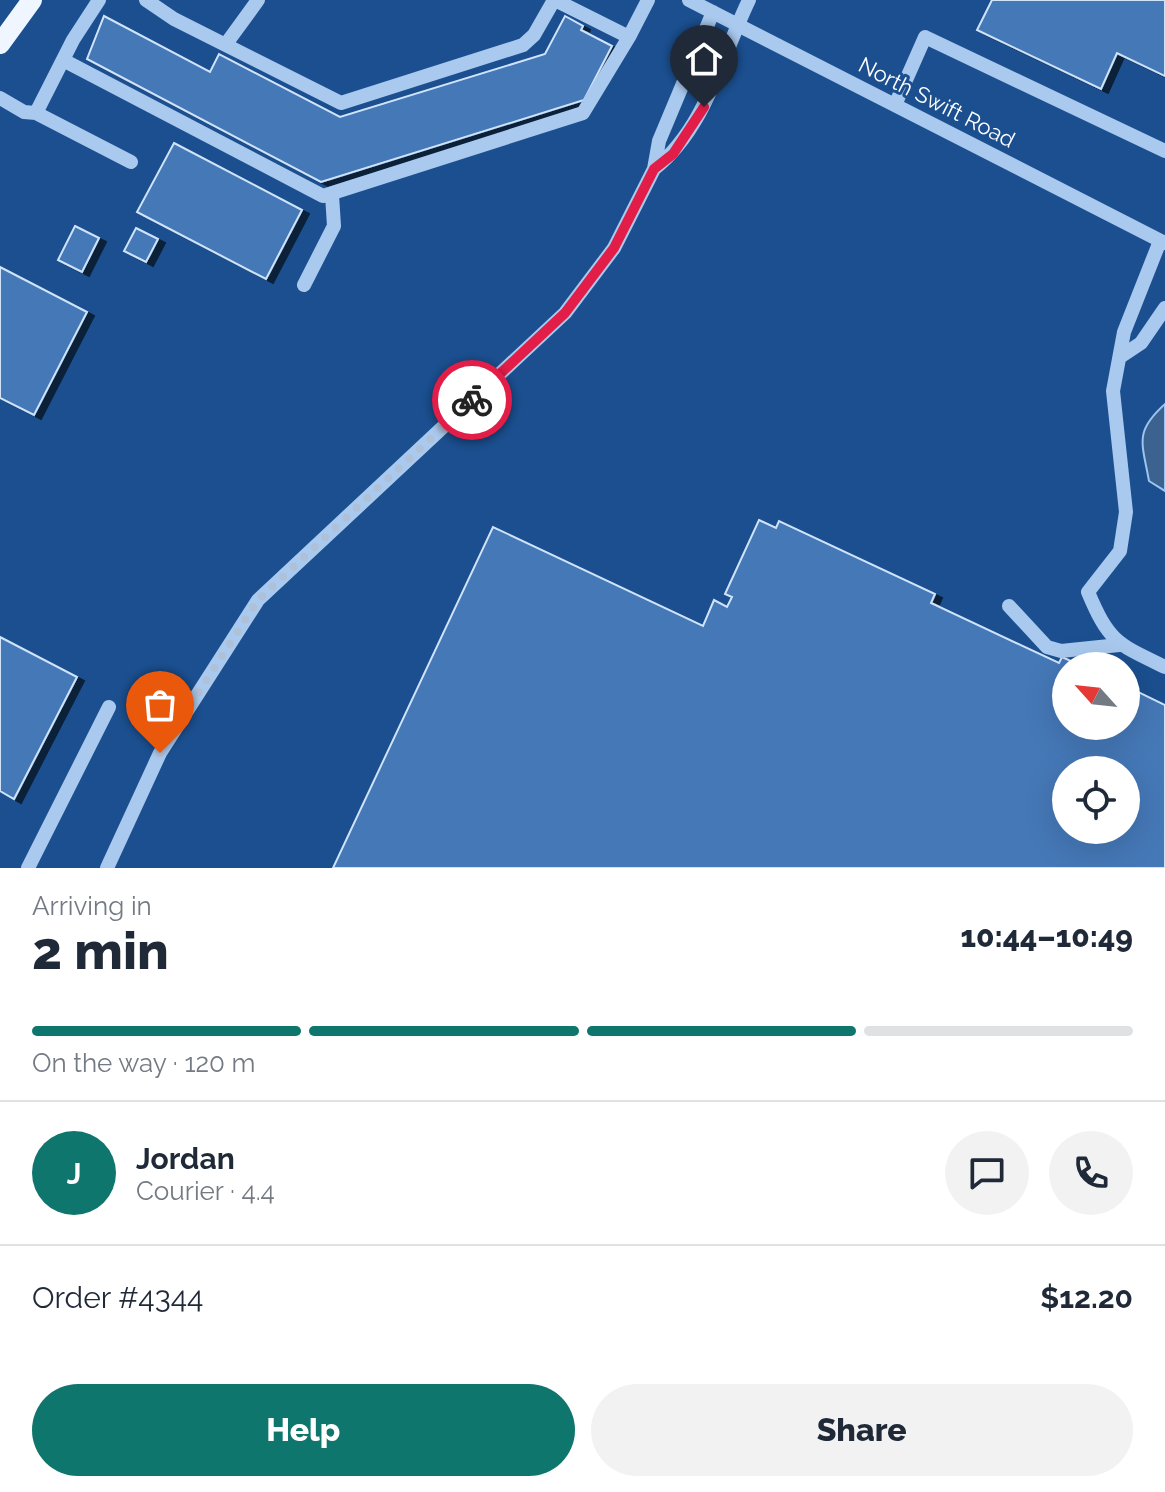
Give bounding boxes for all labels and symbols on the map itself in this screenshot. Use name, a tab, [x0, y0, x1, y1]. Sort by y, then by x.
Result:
pin	[670, 25, 738, 107]
street label: North Swift Road	[854, 51, 1020, 153]
courier	[432, 360, 512, 440]
north arrow	[1052, 652, 1140, 740]
pin	[126, 671, 194, 753]

